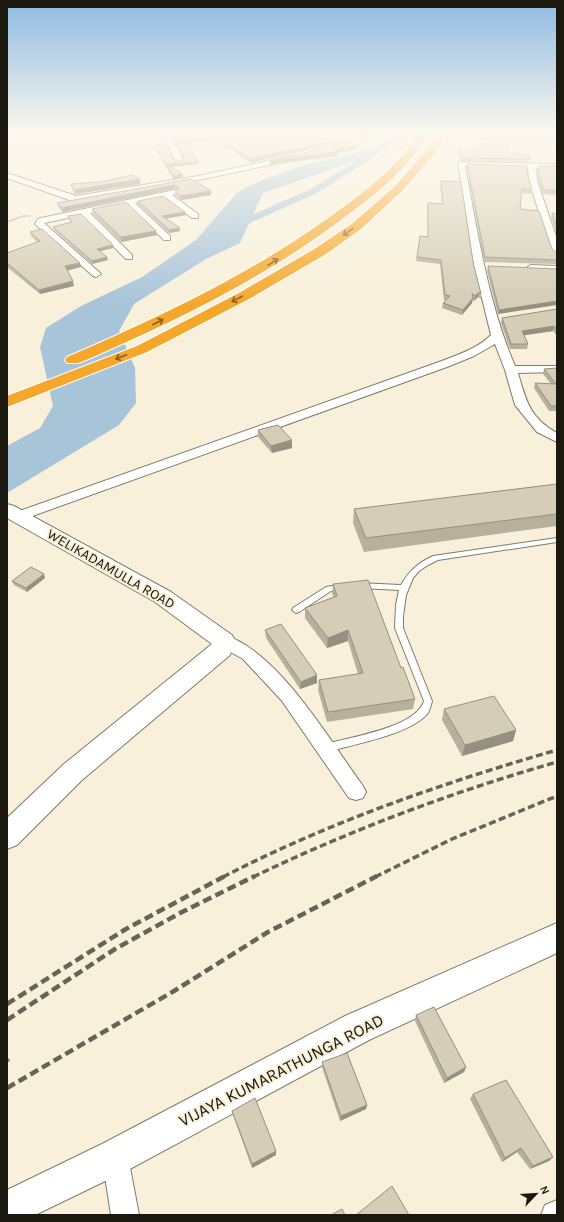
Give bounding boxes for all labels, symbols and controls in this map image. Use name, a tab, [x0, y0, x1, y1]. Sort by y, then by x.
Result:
one-way arrow	[343, 228, 354, 236]
one-way arrow	[268, 257, 279, 266]
one-way arrow	[231, 296, 243, 304]
one-way arrow	[152, 318, 164, 325]
one-way arrow	[115, 354, 127, 362]
street label: WELIKADAMULLA ROAD	[44, 525, 178, 613]
street label: VIJAYA KUMARATHUNGA ROAD	[175, 1009, 387, 1131]
north arrow	[516, 1174, 556, 1214]
text: N	[537, 1184, 552, 1196]

